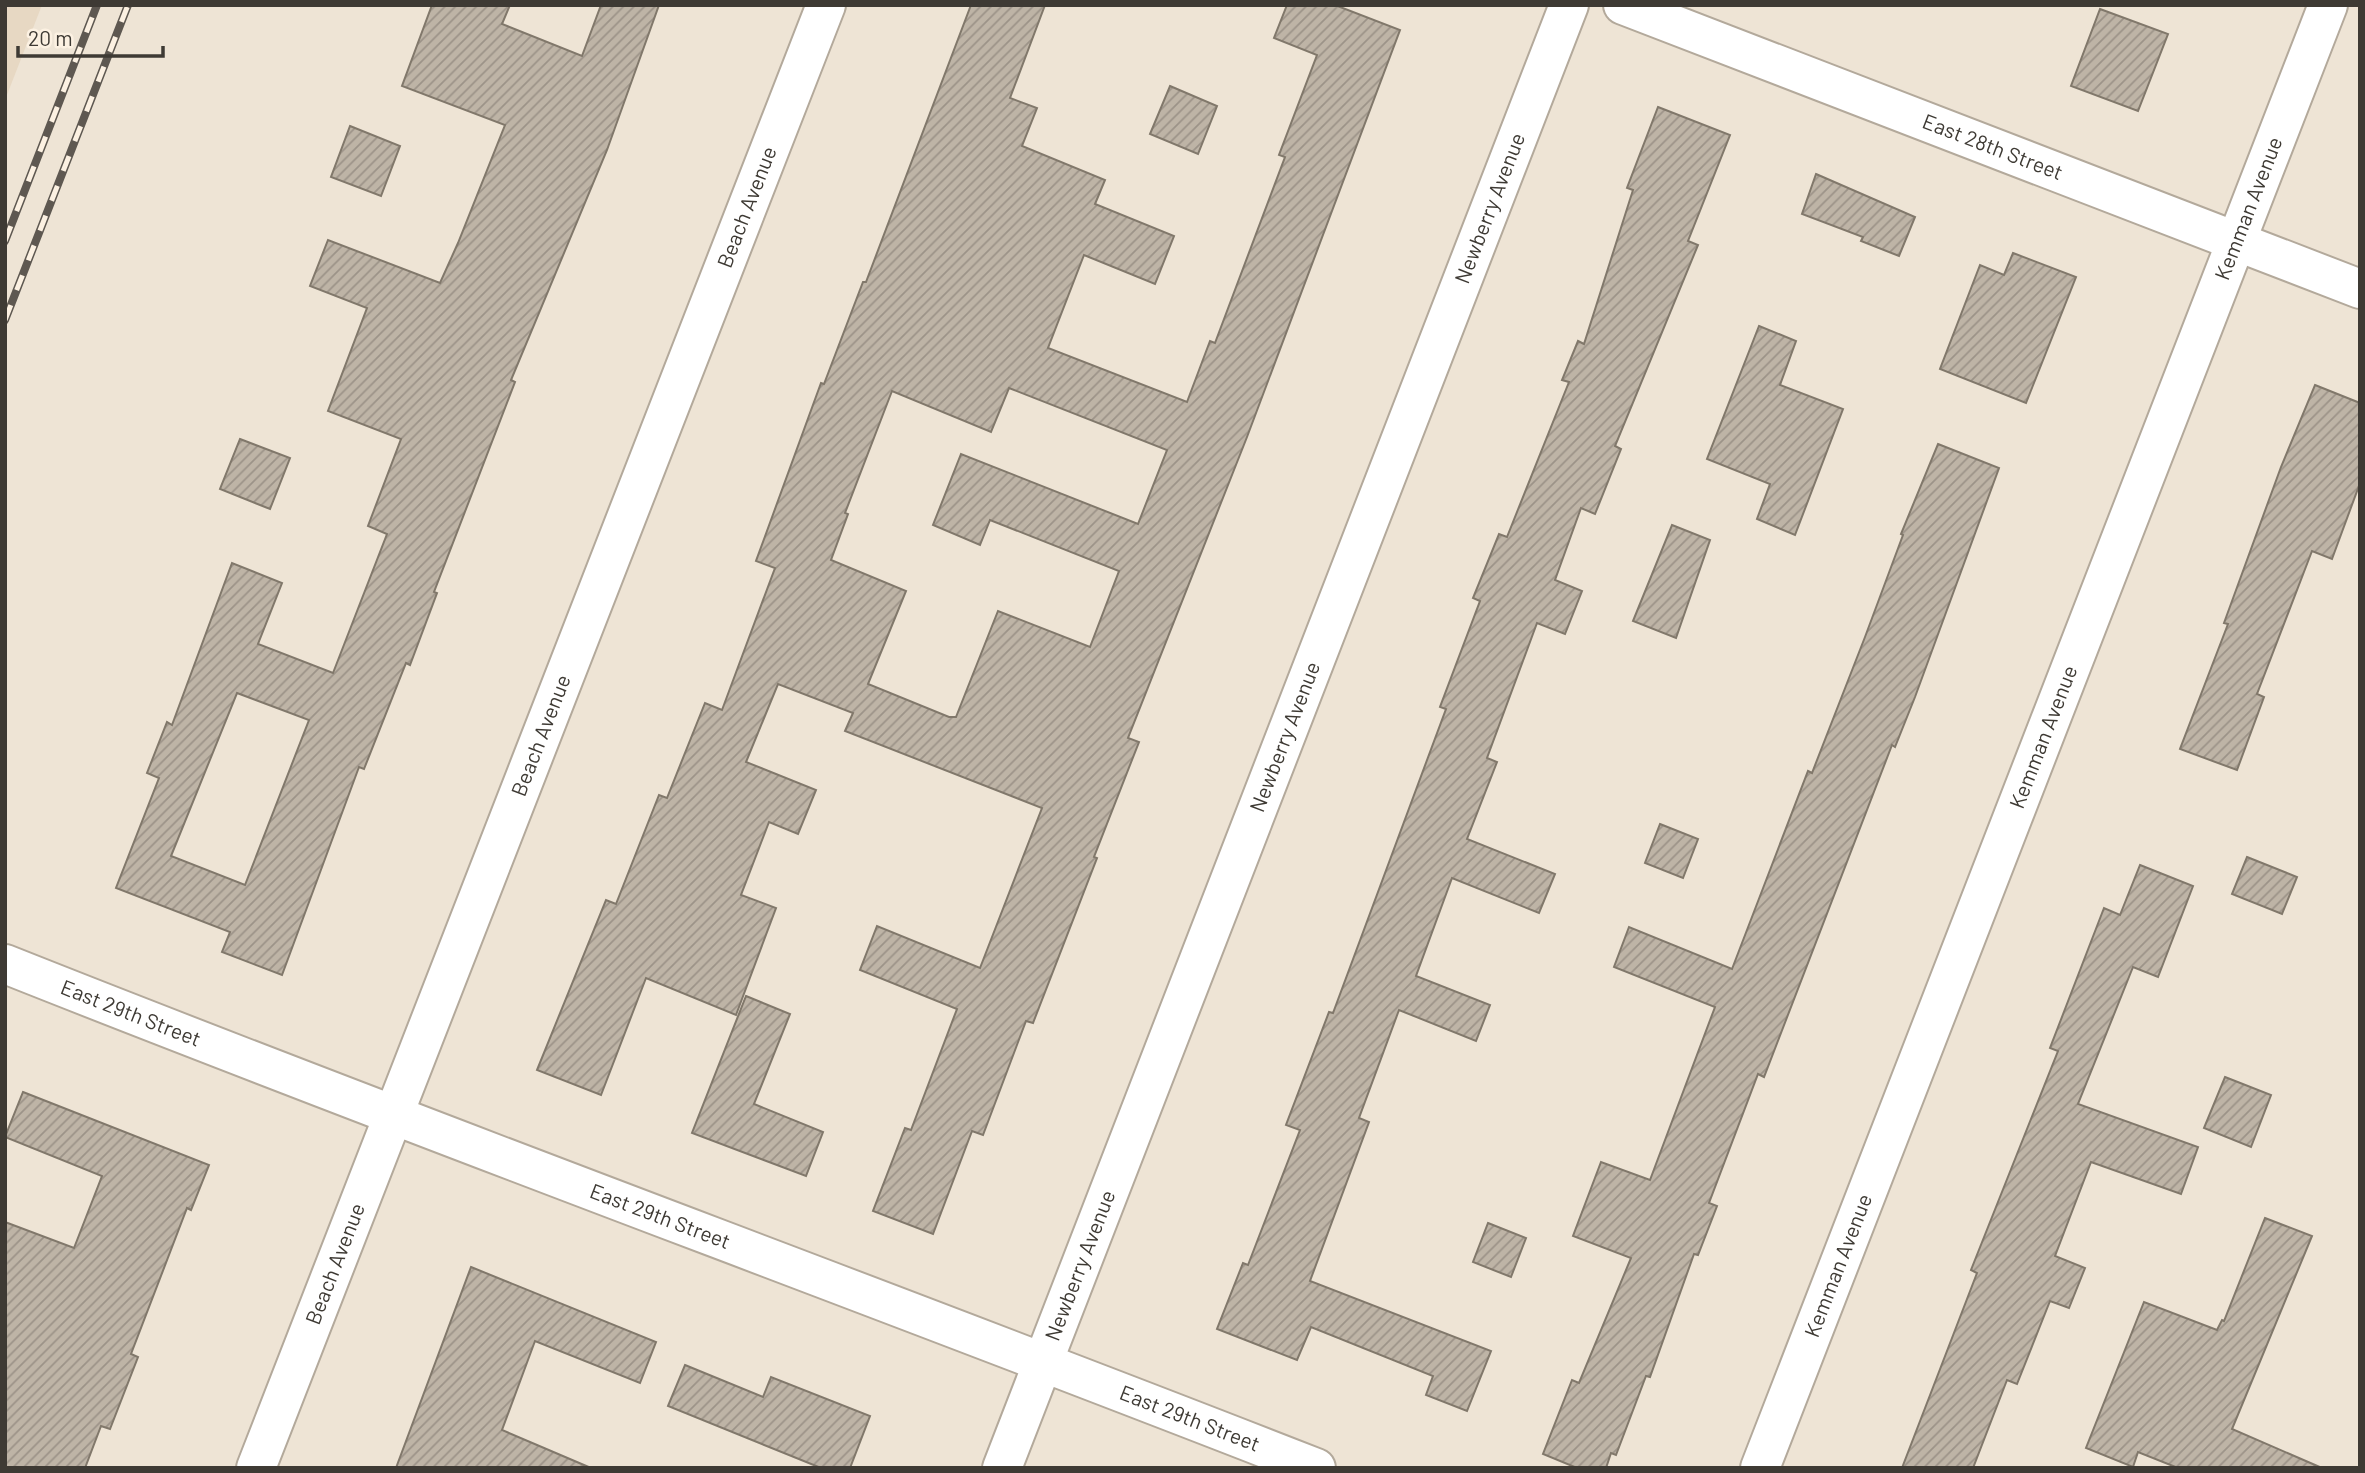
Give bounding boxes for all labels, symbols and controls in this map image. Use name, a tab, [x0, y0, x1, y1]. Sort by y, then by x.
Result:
scale bar	[18, 14, 163, 58]
text: 20 m	[28, 25, 73, 50]
street label: East 28th Street	[1919, 108, 2067, 184]
street label: Newberry Avenue	[1448, 129, 1529, 287]
street label: Kemman Avenue	[2208, 133, 2287, 283]
street label: Beach Avenue	[711, 142, 781, 271]
street label: Newberry Avenue	[1243, 658, 1324, 815]
street label: Kemman Avenue	[2003, 661, 2081, 812]
street label: Beach Avenue	[505, 671, 575, 799]
street label: East 29th Street	[58, 973, 205, 1051]
street label: East 29th Street	[587, 1177, 734, 1253]
street label: Newberry Avenue	[1039, 1186, 1119, 1344]
street label: Kemman Avenue	[1798, 1190, 1876, 1340]
street label: Beach Avenue	[299, 1199, 369, 1328]
street label: East 29th Street	[1117, 1379, 1264, 1456]

